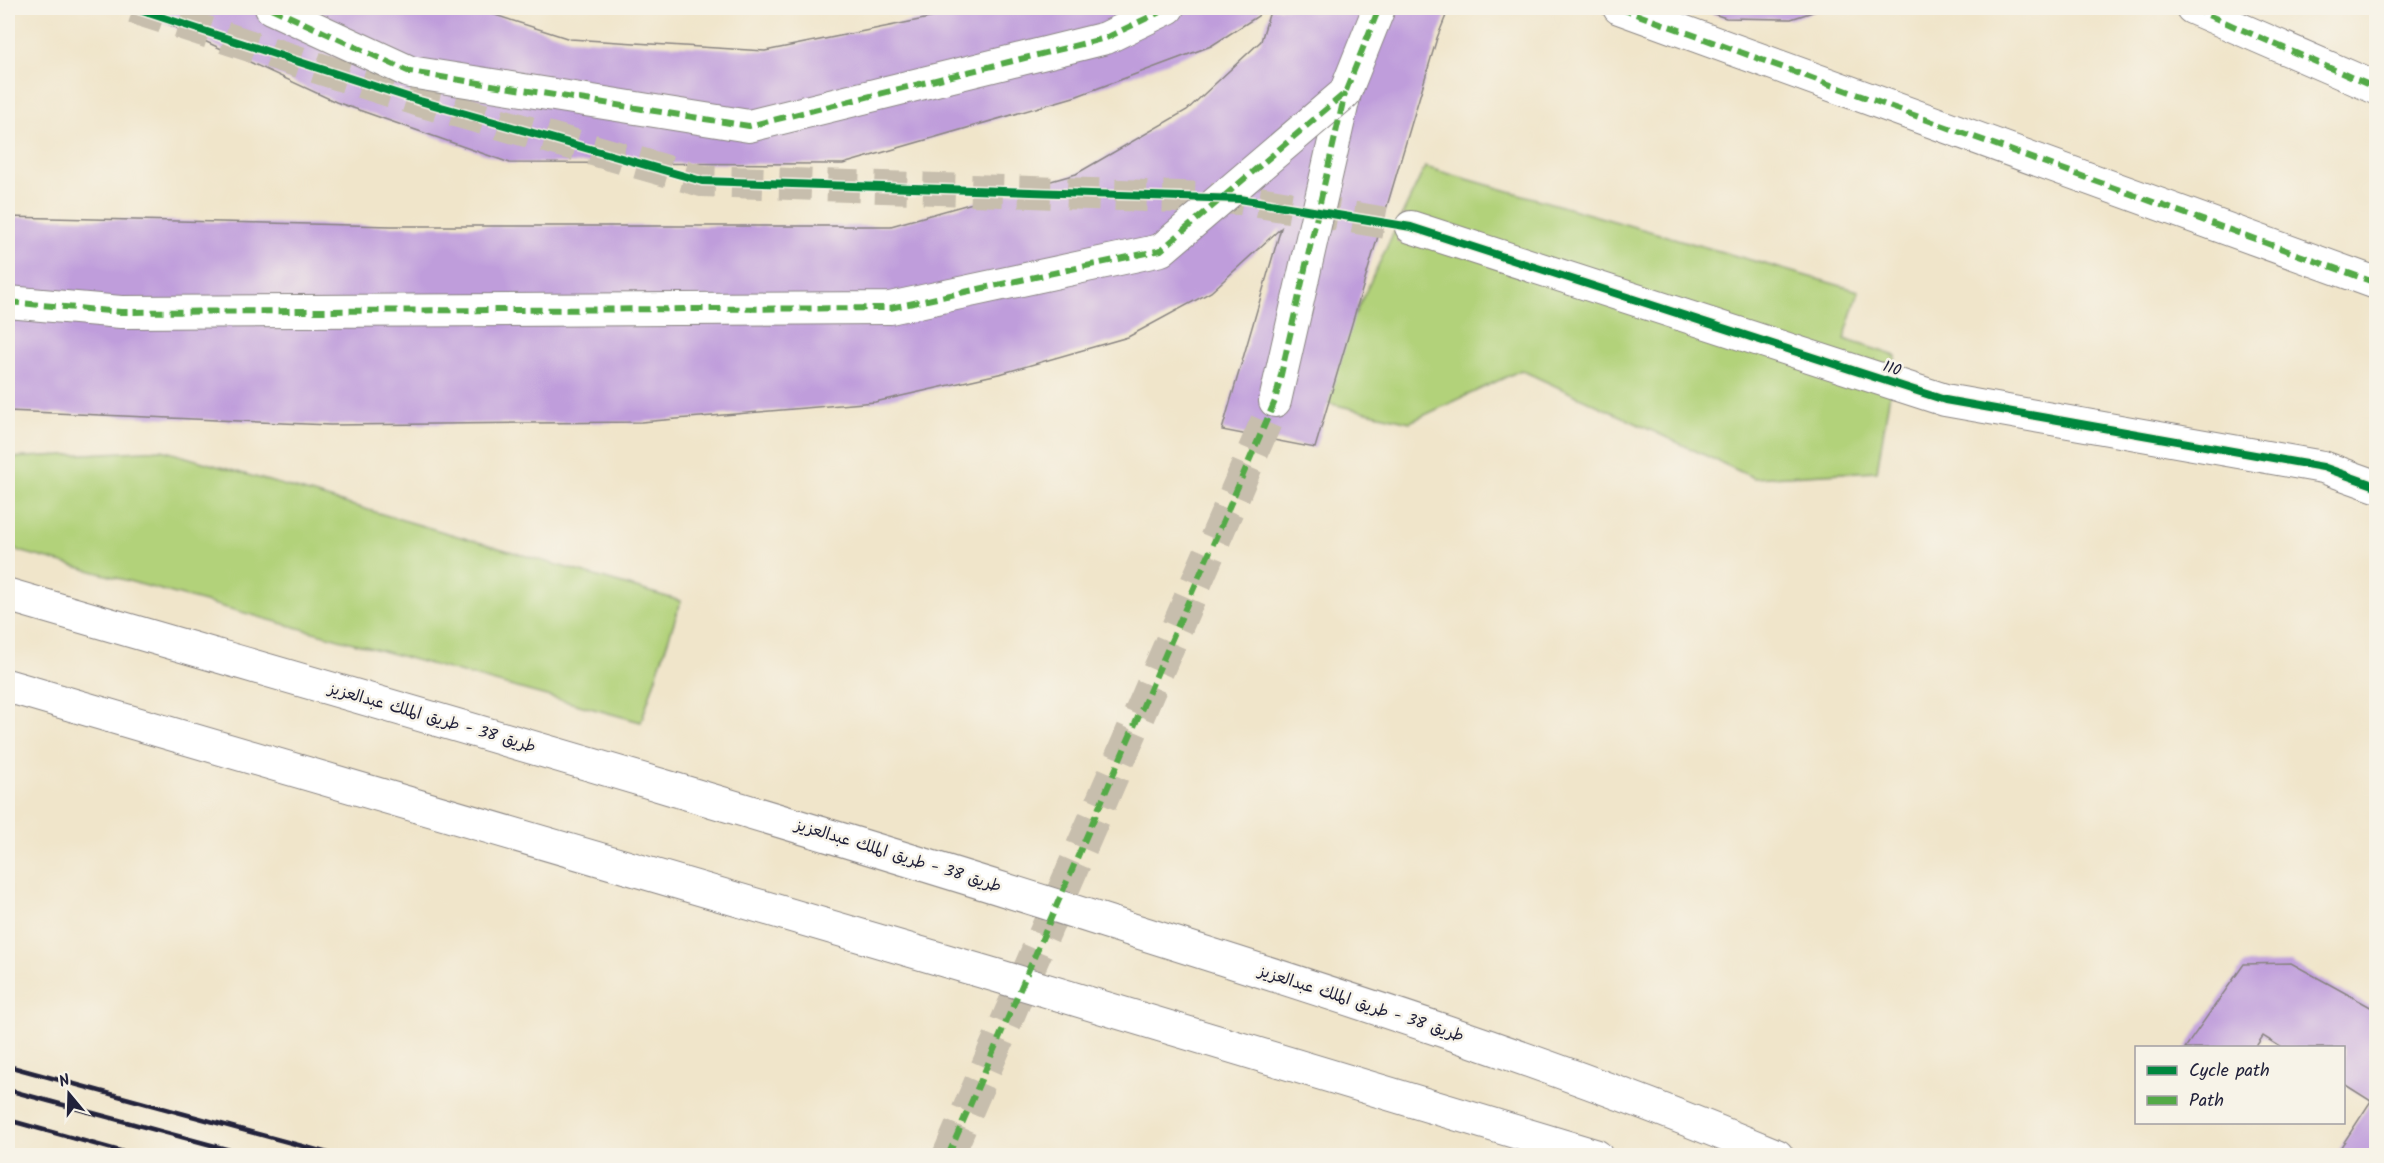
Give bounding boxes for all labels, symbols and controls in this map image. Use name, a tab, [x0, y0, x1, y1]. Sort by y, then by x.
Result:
street label: 110	[1880, 354, 1904, 384]
street label: طريق 38 - طريق الملك عبدالعزيز	[323, 676, 539, 760]
street label: طريق 38 - طريق الملك عبدالعزيز	[790, 812, 1004, 899]
street label: طريق 38 - طريق الملك عبدالعزيز	[1253, 958, 1467, 1049]
legend	[2135, 1046, 2345, 1124]
text: Cycle path	[2189, 1057, 2270, 1086]
north arrow	[39, 1064, 99, 1124]
text: N	[56, 1068, 73, 1095]
text: Path	[2189, 1087, 2224, 1116]

